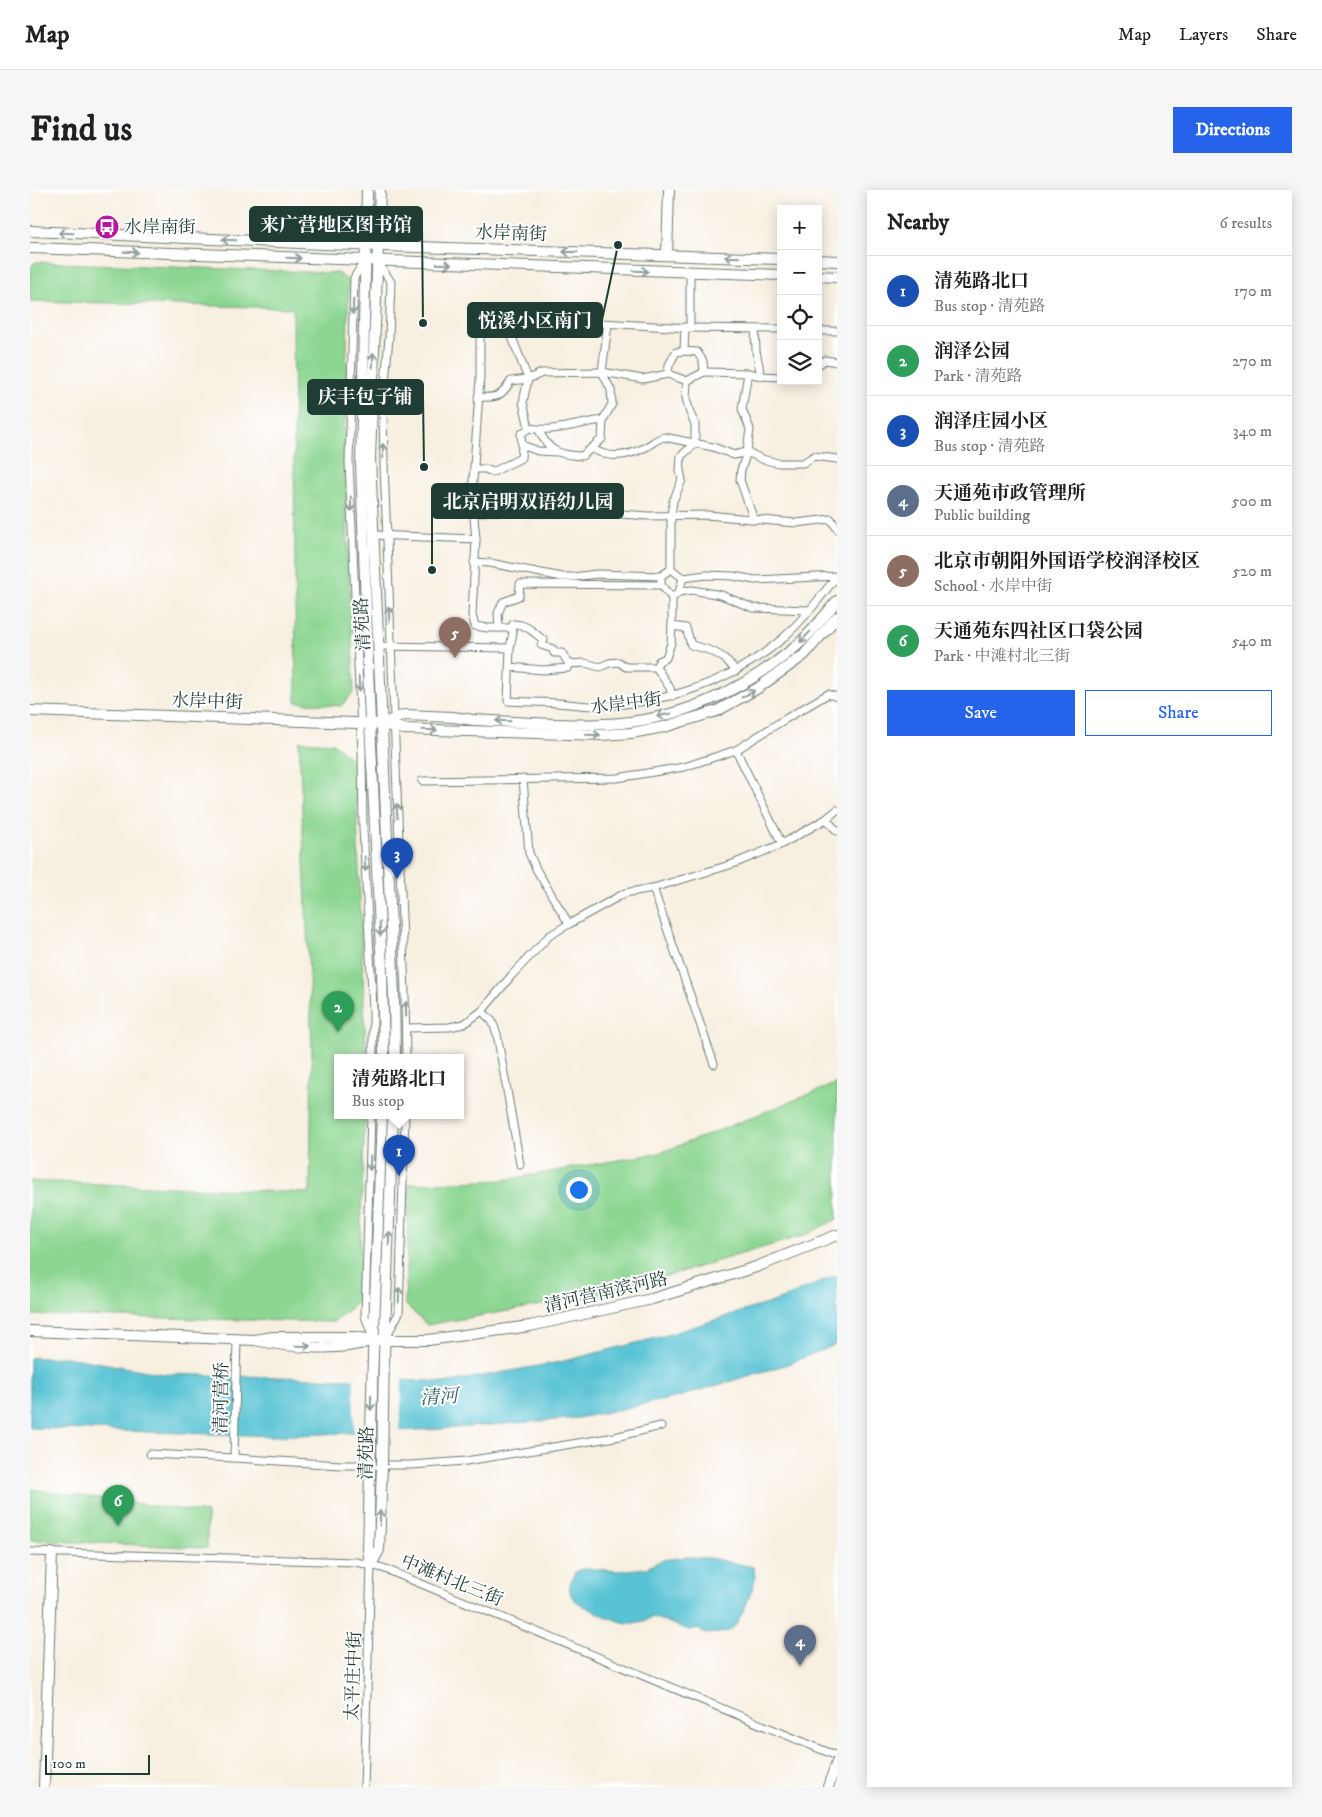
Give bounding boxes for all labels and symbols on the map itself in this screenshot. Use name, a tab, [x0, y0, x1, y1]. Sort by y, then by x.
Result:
callout: 来广营地区图书馆	[250, 207, 422, 241]
bus stop icon: 水岸南街	[94, 214, 120, 240]
text: 来广营地区图书馆	[260, 214, 412, 237]
place label: 水岸南街	[124, 217, 196, 239]
street label: 水岸南街	[475, 222, 547, 246]
one-way arrow	[59, 228, 75, 237]
one-way arrow	[221, 235, 237, 244]
one-way arrow	[123, 247, 139, 256]
one-way arrow	[562, 247, 578, 256]
one-way arrow	[724, 252, 740, 262]
one-way arrow	[285, 253, 301, 263]
one-way arrow	[435, 259, 451, 269]
one-way arrow	[632, 266, 649, 276]
one-way arrow	[348, 298, 358, 314]
callout: 悦溪小区南门	[468, 303, 602, 337]
text: 悦溪小区南门	[478, 310, 592, 333]
one-way arrow	[369, 352, 378, 368]
callout: 庆丰包子铺	[308, 380, 423, 414]
text: 庆丰包子铺	[317, 386, 413, 409]
one-way arrow	[378, 444, 388, 460]
callout: 北京启明双语幼儿园	[432, 484, 623, 518]
text: 北京启明双语幼儿园	[442, 491, 614, 514]
one-way arrow	[346, 496, 356, 512]
street label: 清苑路	[351, 596, 375, 651]
one-way arrow	[385, 606, 394, 622]
pin: 5	[439, 617, 471, 658]
one-way arrow	[799, 631, 811, 644]
one-way arrow	[354, 676, 363, 692]
street label: 水岸中街	[589, 689, 663, 719]
one-way arrow	[740, 689, 755, 698]
street label: 水岸中街	[171, 690, 243, 714]
one-way arrow	[657, 711, 673, 720]
one-way arrow	[495, 717, 511, 726]
one-way arrow	[422, 725, 438, 735]
one-way arrow	[584, 730, 601, 740]
one-way arrow	[393, 803, 402, 819]
pin: 3	[381, 838, 413, 879]
one-way arrow	[361, 855, 370, 871]
one-way arrow	[376, 921, 385, 937]
pin: 2	[322, 991, 354, 1032]
one-way arrow	[401, 1001, 410, 1017]
pin: 1	[383, 1135, 415, 1176]
one-way arrow	[365, 1155, 374, 1171]
your location	[566, 1177, 592, 1203]
one-way arrow	[384, 1231, 393, 1247]
street label: 清河营南滨河路	[542, 1268, 670, 1318]
one-way arrow	[394, 1287, 404, 1303]
one-way arrow	[295, 1342, 311, 1351]
street label: 清河营桥	[210, 1362, 234, 1434]
water label: 清河	[419, 1384, 462, 1410]
one-way arrow	[367, 1395, 376, 1411]
street label: 清苑路	[356, 1426, 378, 1480]
pin: 6	[102, 1485, 134, 1526]
one-way arrow	[376, 1511, 385, 1527]
street label: 中滩村北三街	[397, 1550, 506, 1611]
pin: 4	[784, 1625, 816, 1666]
street label: 太平庄中街	[341, 1631, 367, 1721]
scale bar	[45, 1752, 150, 1775]

